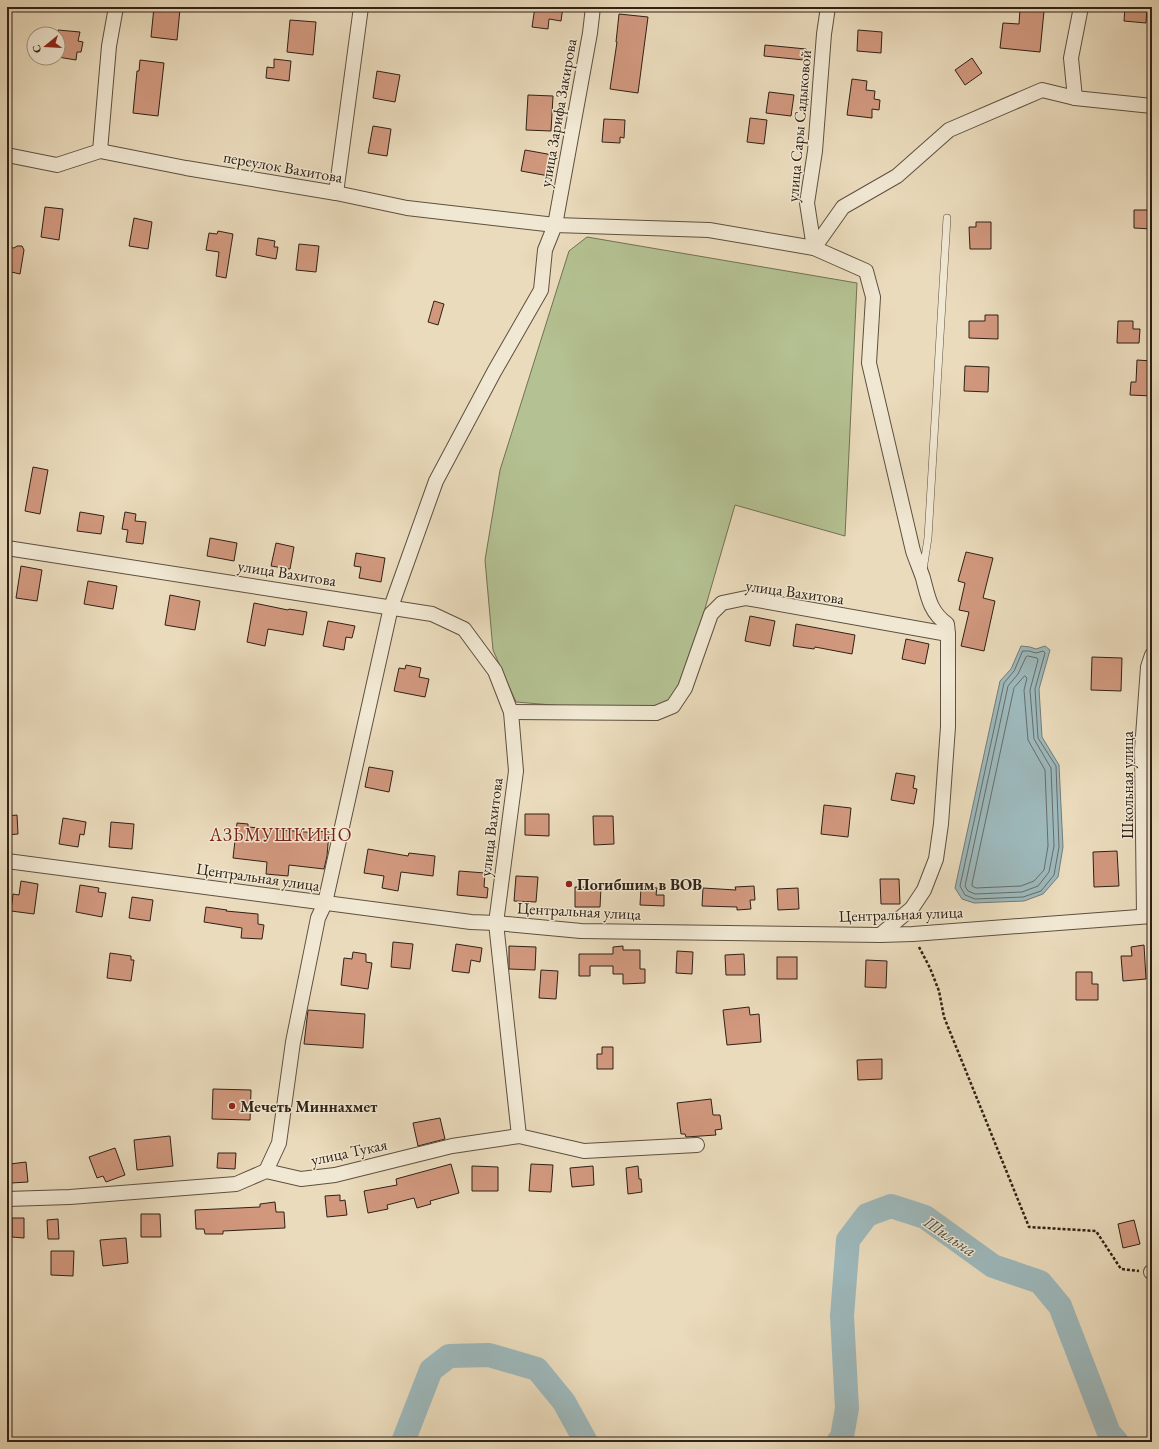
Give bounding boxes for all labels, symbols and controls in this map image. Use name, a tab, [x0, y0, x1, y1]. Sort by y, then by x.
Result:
north arrow	[26, 26, 66, 66]
street label: улица Зарифа Закирова	[535, 36, 582, 189]
text: С	[29, 43, 44, 55]
street label: улица Сары Садыковой	[782, 48, 816, 203]
street label: переулок Вахитова	[222, 146, 345, 188]
street label: улица Вахитова	[236, 555, 338, 591]
street label: улица Вахитова	[744, 575, 846, 609]
street label: Школьная улица	[1117, 731, 1138, 839]
street label: улица Вахитова	[475, 776, 508, 878]
district label: АЗЬМУШКИНО	[209, 823, 352, 846]
street label: Центральная улица	[195, 858, 322, 896]
place label: Погибшим в ВОВ	[577, 874, 702, 895]
marker: Погибшим в ВОВ	[564, 879, 574, 889]
street label: Центральная улица	[516, 897, 642, 925]
street label: Центральная улица	[839, 901, 964, 927]
place label: Мечеть Миннахмет	[240, 1096, 378, 1117]
marker: Мечеть Миннахмет	[227, 1101, 237, 1111]
street label: улица Тукая	[309, 1134, 389, 1170]
water label: Шильна	[919, 1210, 980, 1261]

